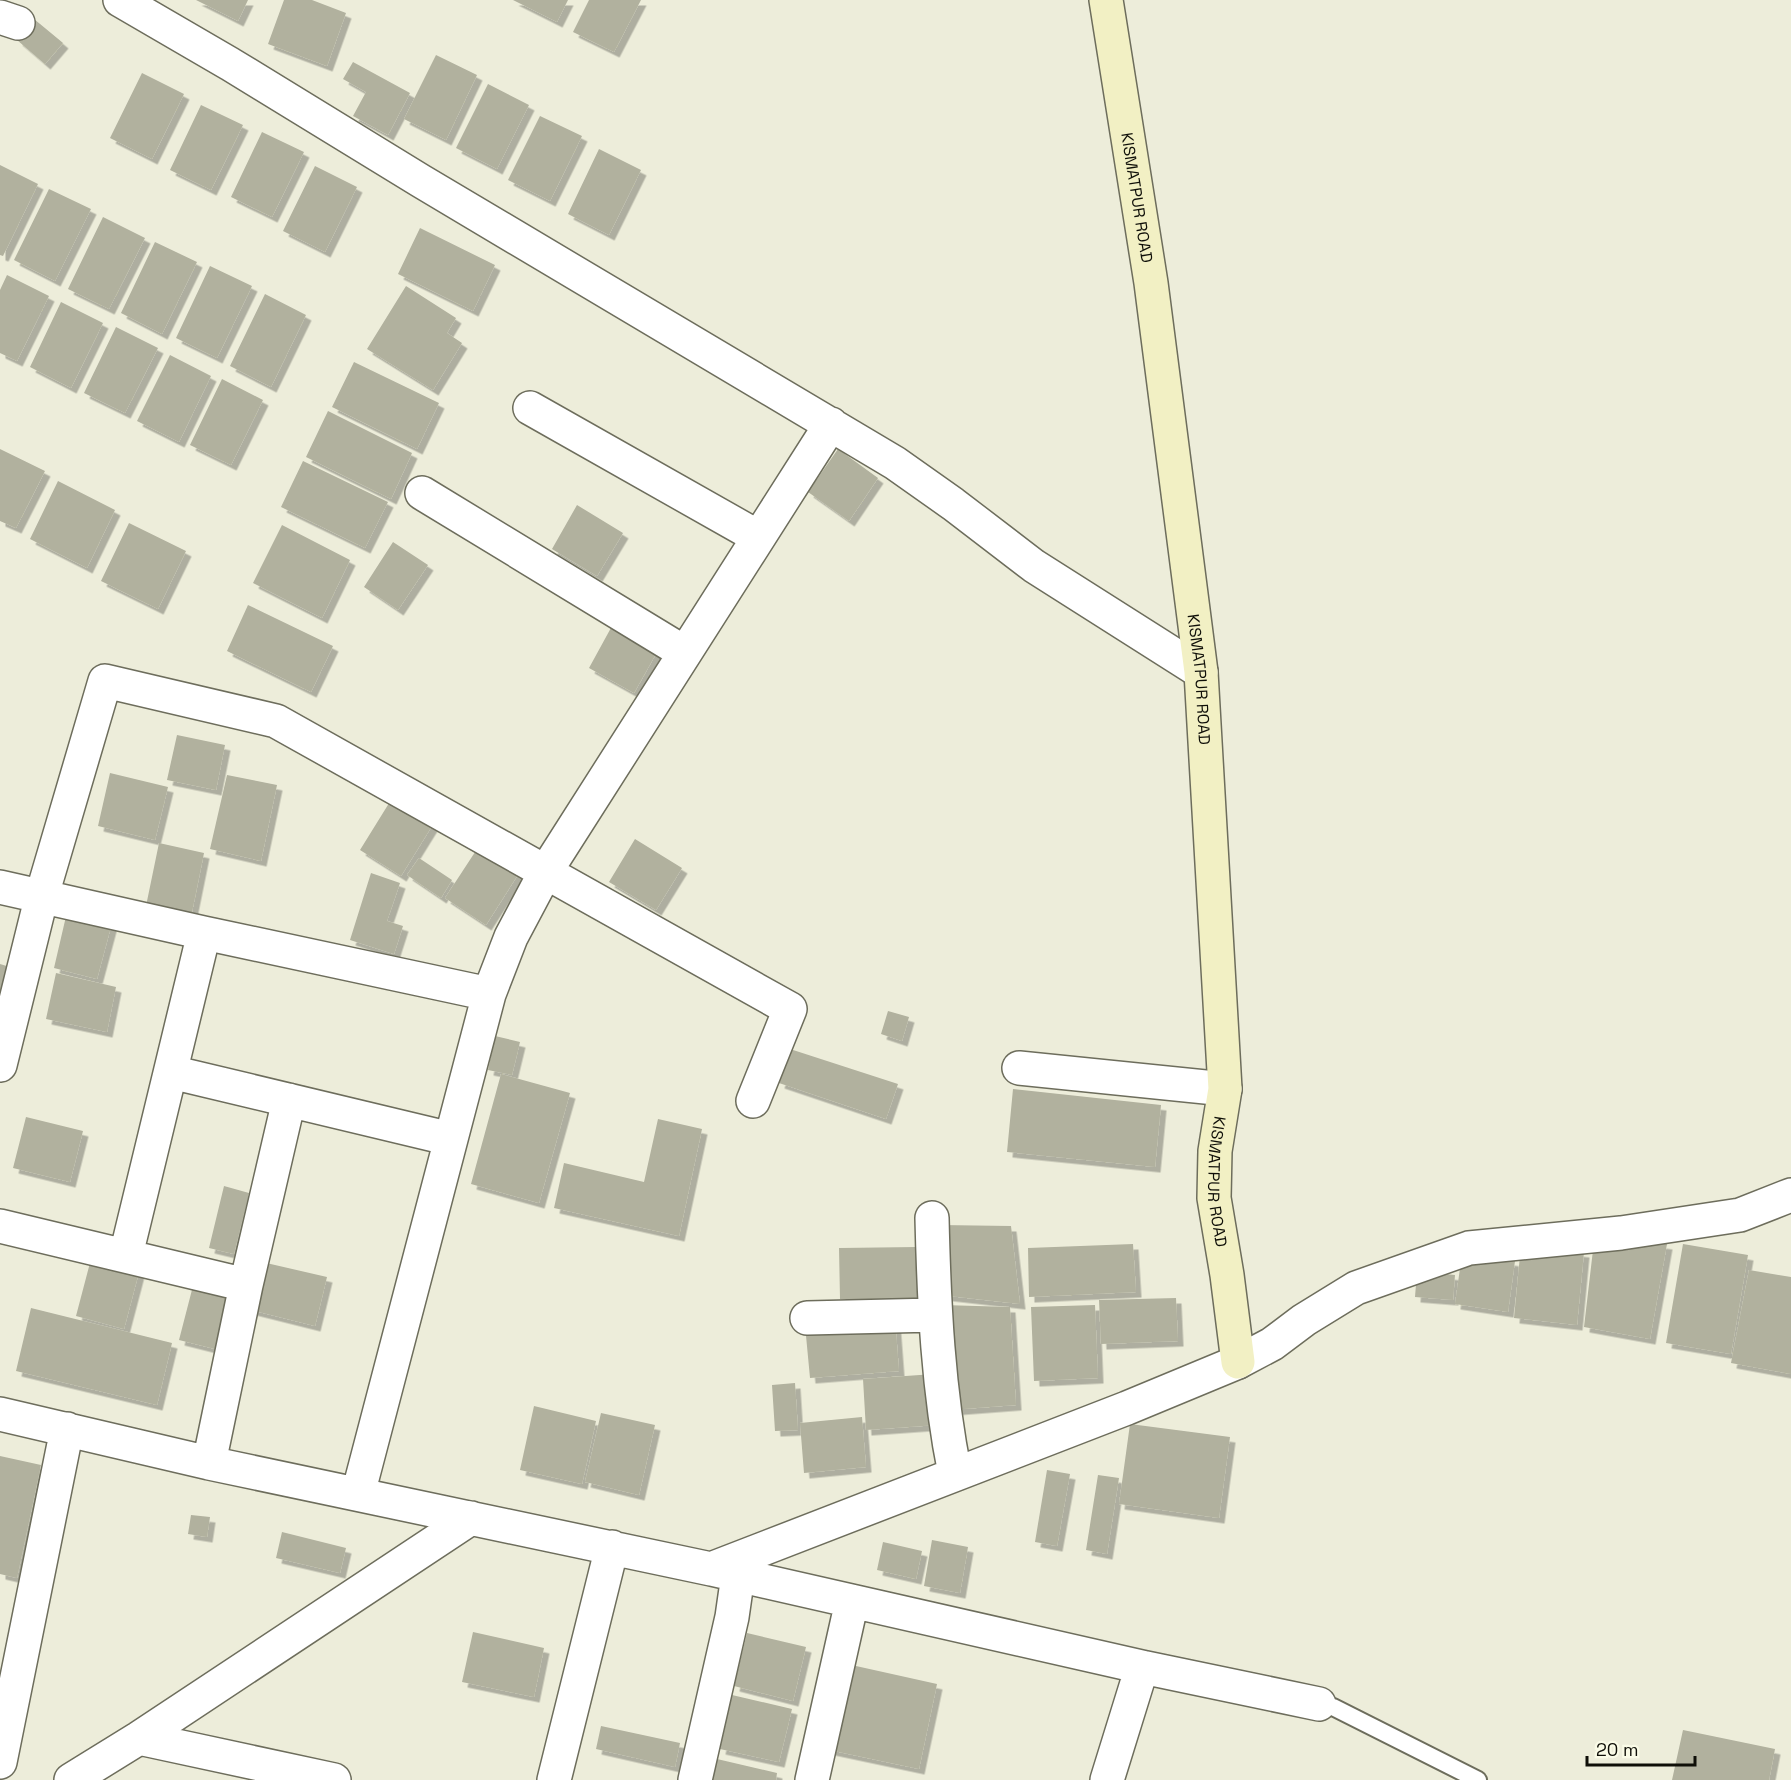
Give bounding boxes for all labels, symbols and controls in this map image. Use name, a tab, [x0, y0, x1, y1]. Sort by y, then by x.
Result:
street label: KISMATPUR ROAD	[1116, 131, 1158, 264]
street label: KISMATPUR ROAD	[1183, 613, 1215, 746]
street label: KISMATPUR ROAD	[1203, 1115, 1232, 1249]
scale bar	[1587, 1729, 1695, 1767]
text: 20 m	[1596, 1738, 1639, 1761]

